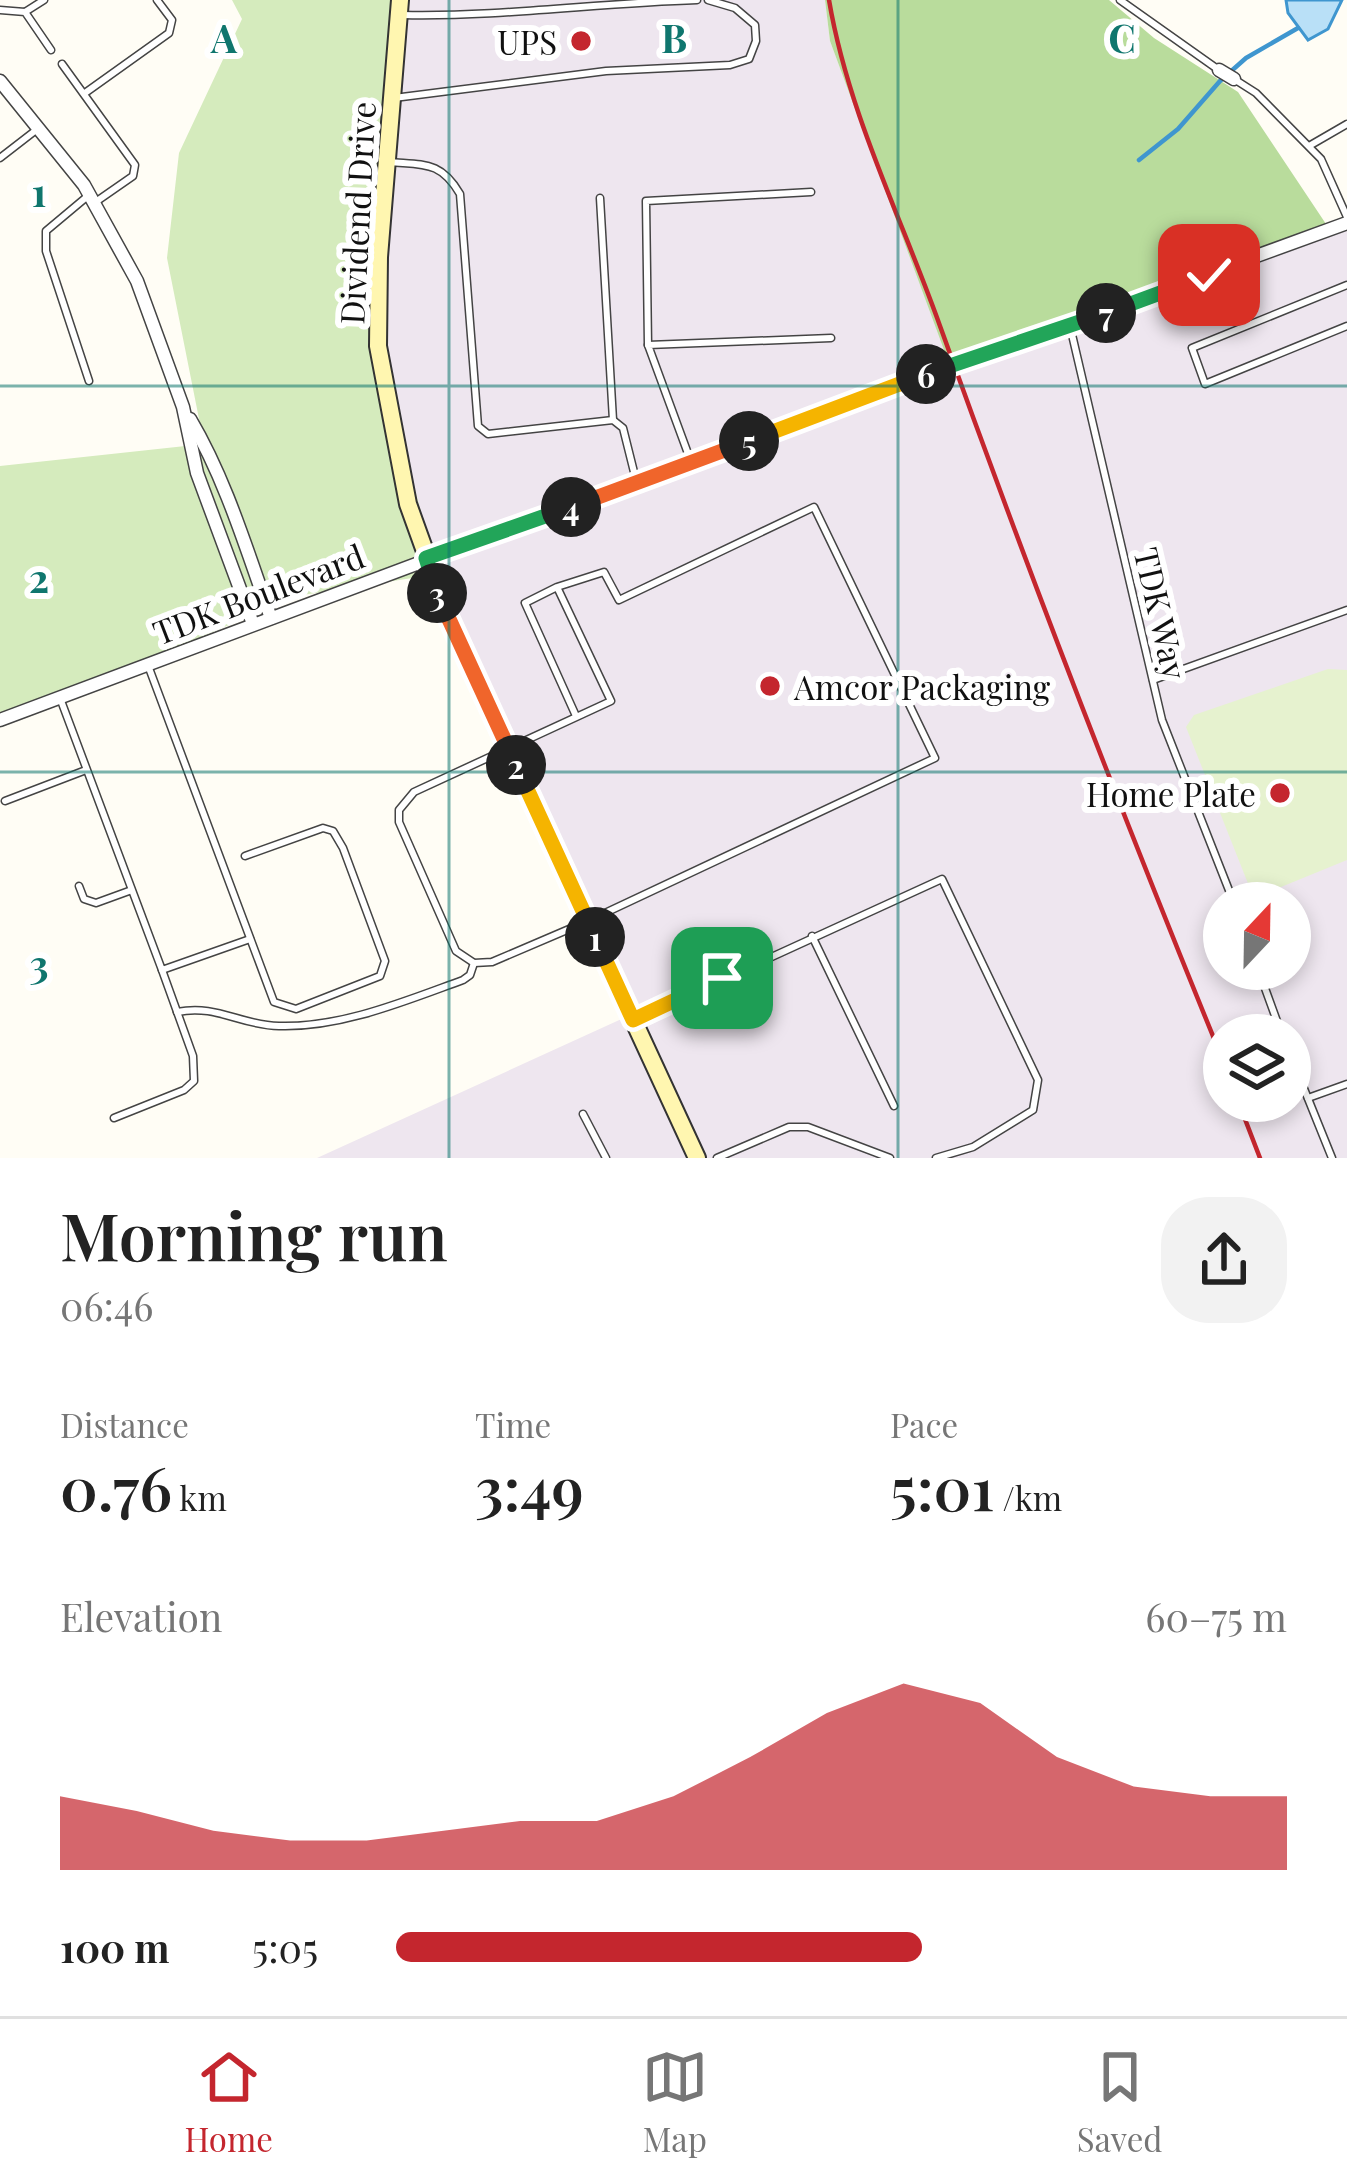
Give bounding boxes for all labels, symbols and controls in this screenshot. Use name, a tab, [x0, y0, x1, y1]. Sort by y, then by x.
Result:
text: A	[210, 11, 238, 63]
text: B	[661, 11, 687, 63]
text: C	[1108, 11, 1136, 63]
place label: UPS	[497, 19, 557, 63]
marker: UPS	[568, 28, 594, 54]
street label: Dividend Drive	[328, 100, 384, 326]
text: 1	[32, 165, 46, 217]
pin	[1158, 224, 1260, 326]
icon: check	[1176, 242, 1242, 308]
pin: 7	[1076, 283, 1136, 343]
text: 7	[1098, 291, 1114, 335]
pin: 6	[896, 344, 956, 404]
text: 6	[917, 352, 935, 396]
pin: 5	[719, 411, 779, 471]
text: 5	[741, 419, 757, 463]
pin: 4	[541, 477, 601, 537]
text: 4	[562, 485, 580, 529]
street label: TDK Boulevard	[146, 533, 370, 653]
street label: TDK Way	[1126, 543, 1199, 684]
text: 2	[29, 551, 49, 603]
pin: 3	[407, 563, 467, 623]
text: 3	[429, 571, 445, 615]
place label: Amcor Packaging	[793, 664, 1051, 708]
marker: Amcor Packaging	[757, 673, 783, 699]
pin: 2	[486, 735, 546, 795]
text: 2	[507, 743, 525, 787]
place label: Home Plate	[1086, 771, 1256, 815]
marker: Home Plate	[1267, 780, 1293, 806]
north arrow	[1203, 882, 1311, 990]
map controls	[1203, 882, 1311, 1122]
pin: 1	[565, 907, 625, 967]
text: 1	[589, 915, 601, 959]
pin	[671, 927, 773, 1029]
text: 3	[29, 937, 49, 989]
icon: arrive	[689, 945, 755, 1011]
button: layers	[1203, 1014, 1311, 1122]
text: Morning run	[60, 1190, 448, 1278]
button: share	[1161, 1197, 1287, 1323]
text: 06:46	[60, 1279, 153, 1331]
text: Distance	[60, 1402, 189, 1446]
text: Time	[475, 1402, 551, 1446]
text: Pace	[890, 1402, 958, 1446]
text: 0.76	[60, 1446, 172, 1526]
text: 3:49	[475, 1446, 584, 1526]
text: 5:01	[890, 1446, 994, 1526]
text: km	[172, 1475, 227, 1519]
text: /km	[994, 1475, 1062, 1519]
text: Elevation	[60, 1590, 222, 1642]
text: 60–75 m	[1145, 1590, 1287, 1642]
text: 100 m	[60, 1921, 170, 1973]
text: 5:05	[252, 1921, 318, 1973]
tab: Home	[184, 2044, 273, 2160]
tab: Map	[642, 2044, 708, 2160]
tab: Saved	[1077, 2044, 1163, 2160]

